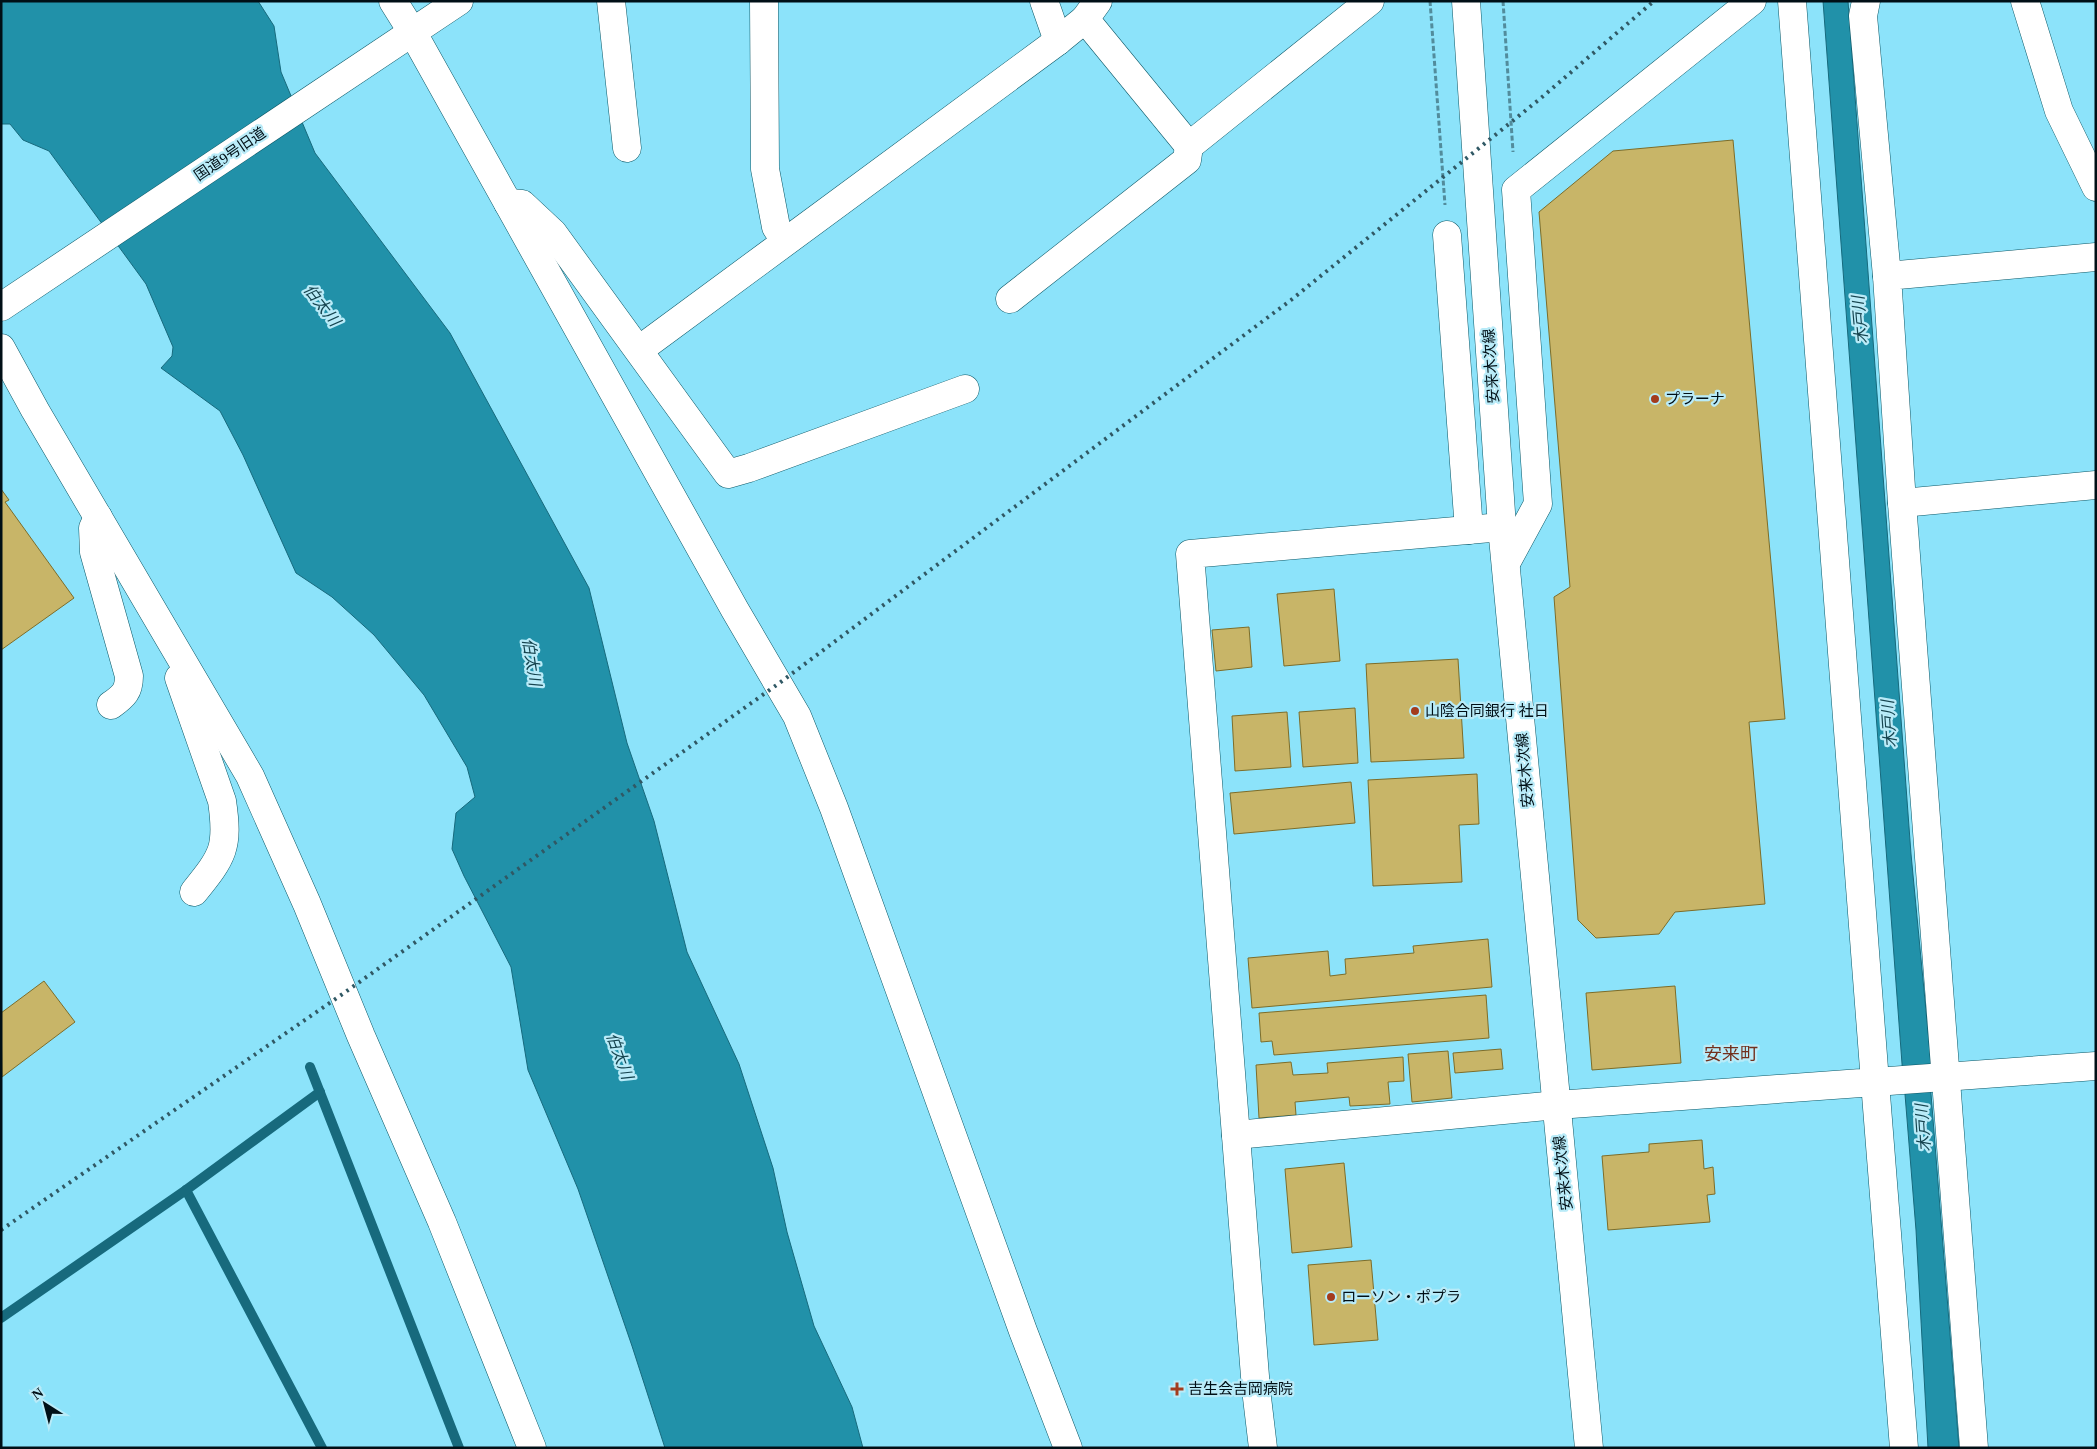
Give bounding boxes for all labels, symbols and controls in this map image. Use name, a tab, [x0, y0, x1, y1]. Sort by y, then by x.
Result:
street label: 国道9号旧道	[191, 124, 269, 184]
water label: 伯太川	[301, 281, 345, 331]
water label: 木戸川	[1849, 293, 1871, 345]
street label: 安来木次線	[1480, 328, 1502, 404]
place label: プラーナ	[1665, 391, 1725, 407]
marker: プラーナ	[1649, 393, 1661, 405]
water label: 伯太川	[520, 637, 544, 689]
water label: 木戸川	[1879, 697, 1899, 749]
place label: 山陰合同銀行 社日	[1425, 703, 1549, 719]
marker: 山陰合同銀行 社日	[1409, 705, 1421, 717]
street label: 安来木次線	[1514, 732, 1536, 808]
water label: 伯太川	[604, 1031, 637, 1083]
district label: 安来町	[1704, 1044, 1758, 1064]
water label: 木戸川	[1913, 1101, 1933, 1153]
street label: 安来木次線	[1551, 1135, 1575, 1211]
place label: ローソン・ポプラ	[1341, 1289, 1461, 1305]
marker: ローソン・ポプラ	[1325, 1291, 1337, 1303]
north arrow	[20, 1379, 70, 1429]
place label: 吉生会吉岡病院	[1188, 1381, 1293, 1397]
marker: 吉生会吉岡病院	[1170, 1382, 1184, 1396]
text: N	[29, 1385, 46, 1403]

